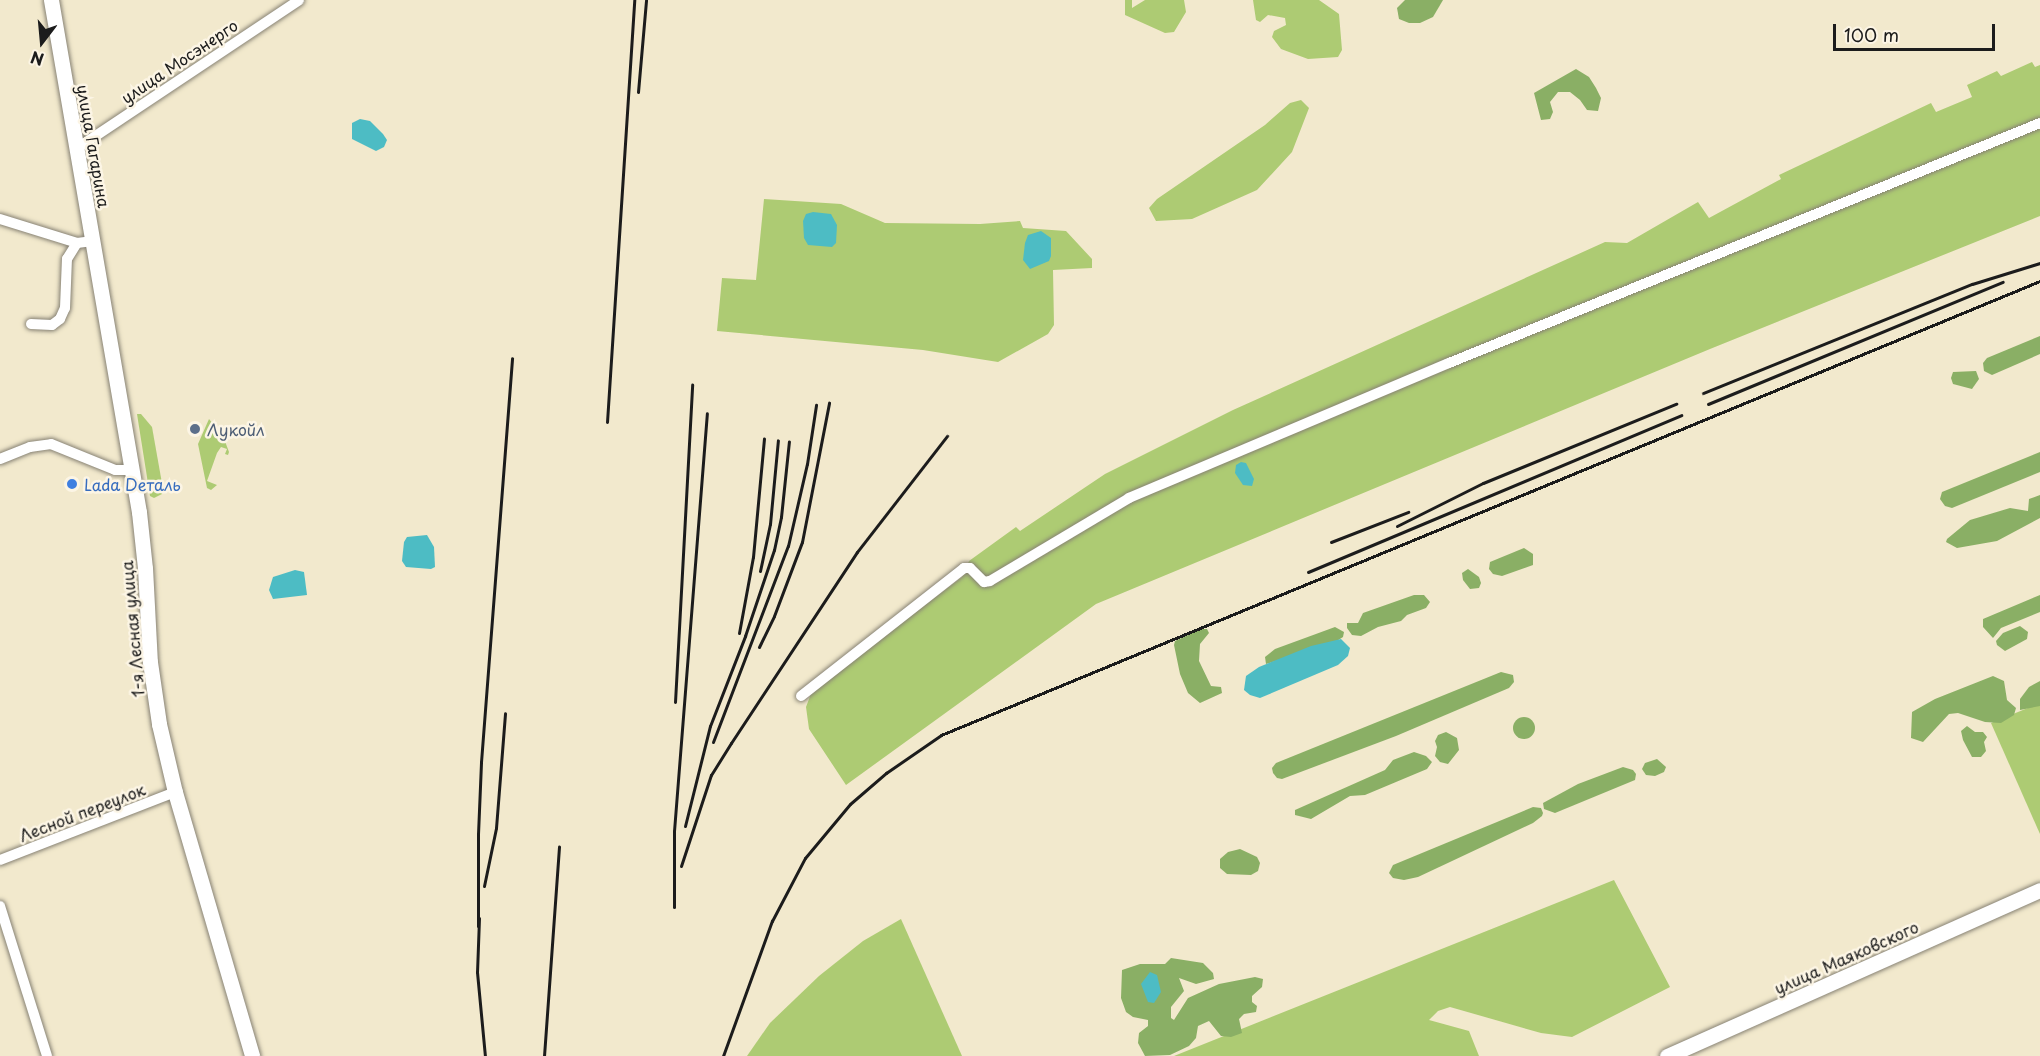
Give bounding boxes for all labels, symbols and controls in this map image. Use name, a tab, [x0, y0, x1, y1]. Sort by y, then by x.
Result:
north arrow	[12, 12, 72, 72]
scale bar	[1836, 12, 1998, 50]
street label: улица Мосэнерго	[117, 15, 241, 107]
text: 100 m	[1844, 21, 1899, 48]
text: N	[28, 46, 46, 73]
street label: улица Гагарина	[74, 83, 114, 209]
place label: Лукойл	[207, 419, 265, 439]
marker: Лукойл	[188, 422, 202, 436]
place label: Lada Dеталь	[84, 474, 182, 494]
marker: Lada Dеталь	[65, 477, 79, 491]
street label: 1-я Лесная улица	[116, 559, 148, 699]
street label: Лесной переулок	[16, 779, 148, 845]
street label: улица Маяковского	[1771, 916, 1921, 998]

